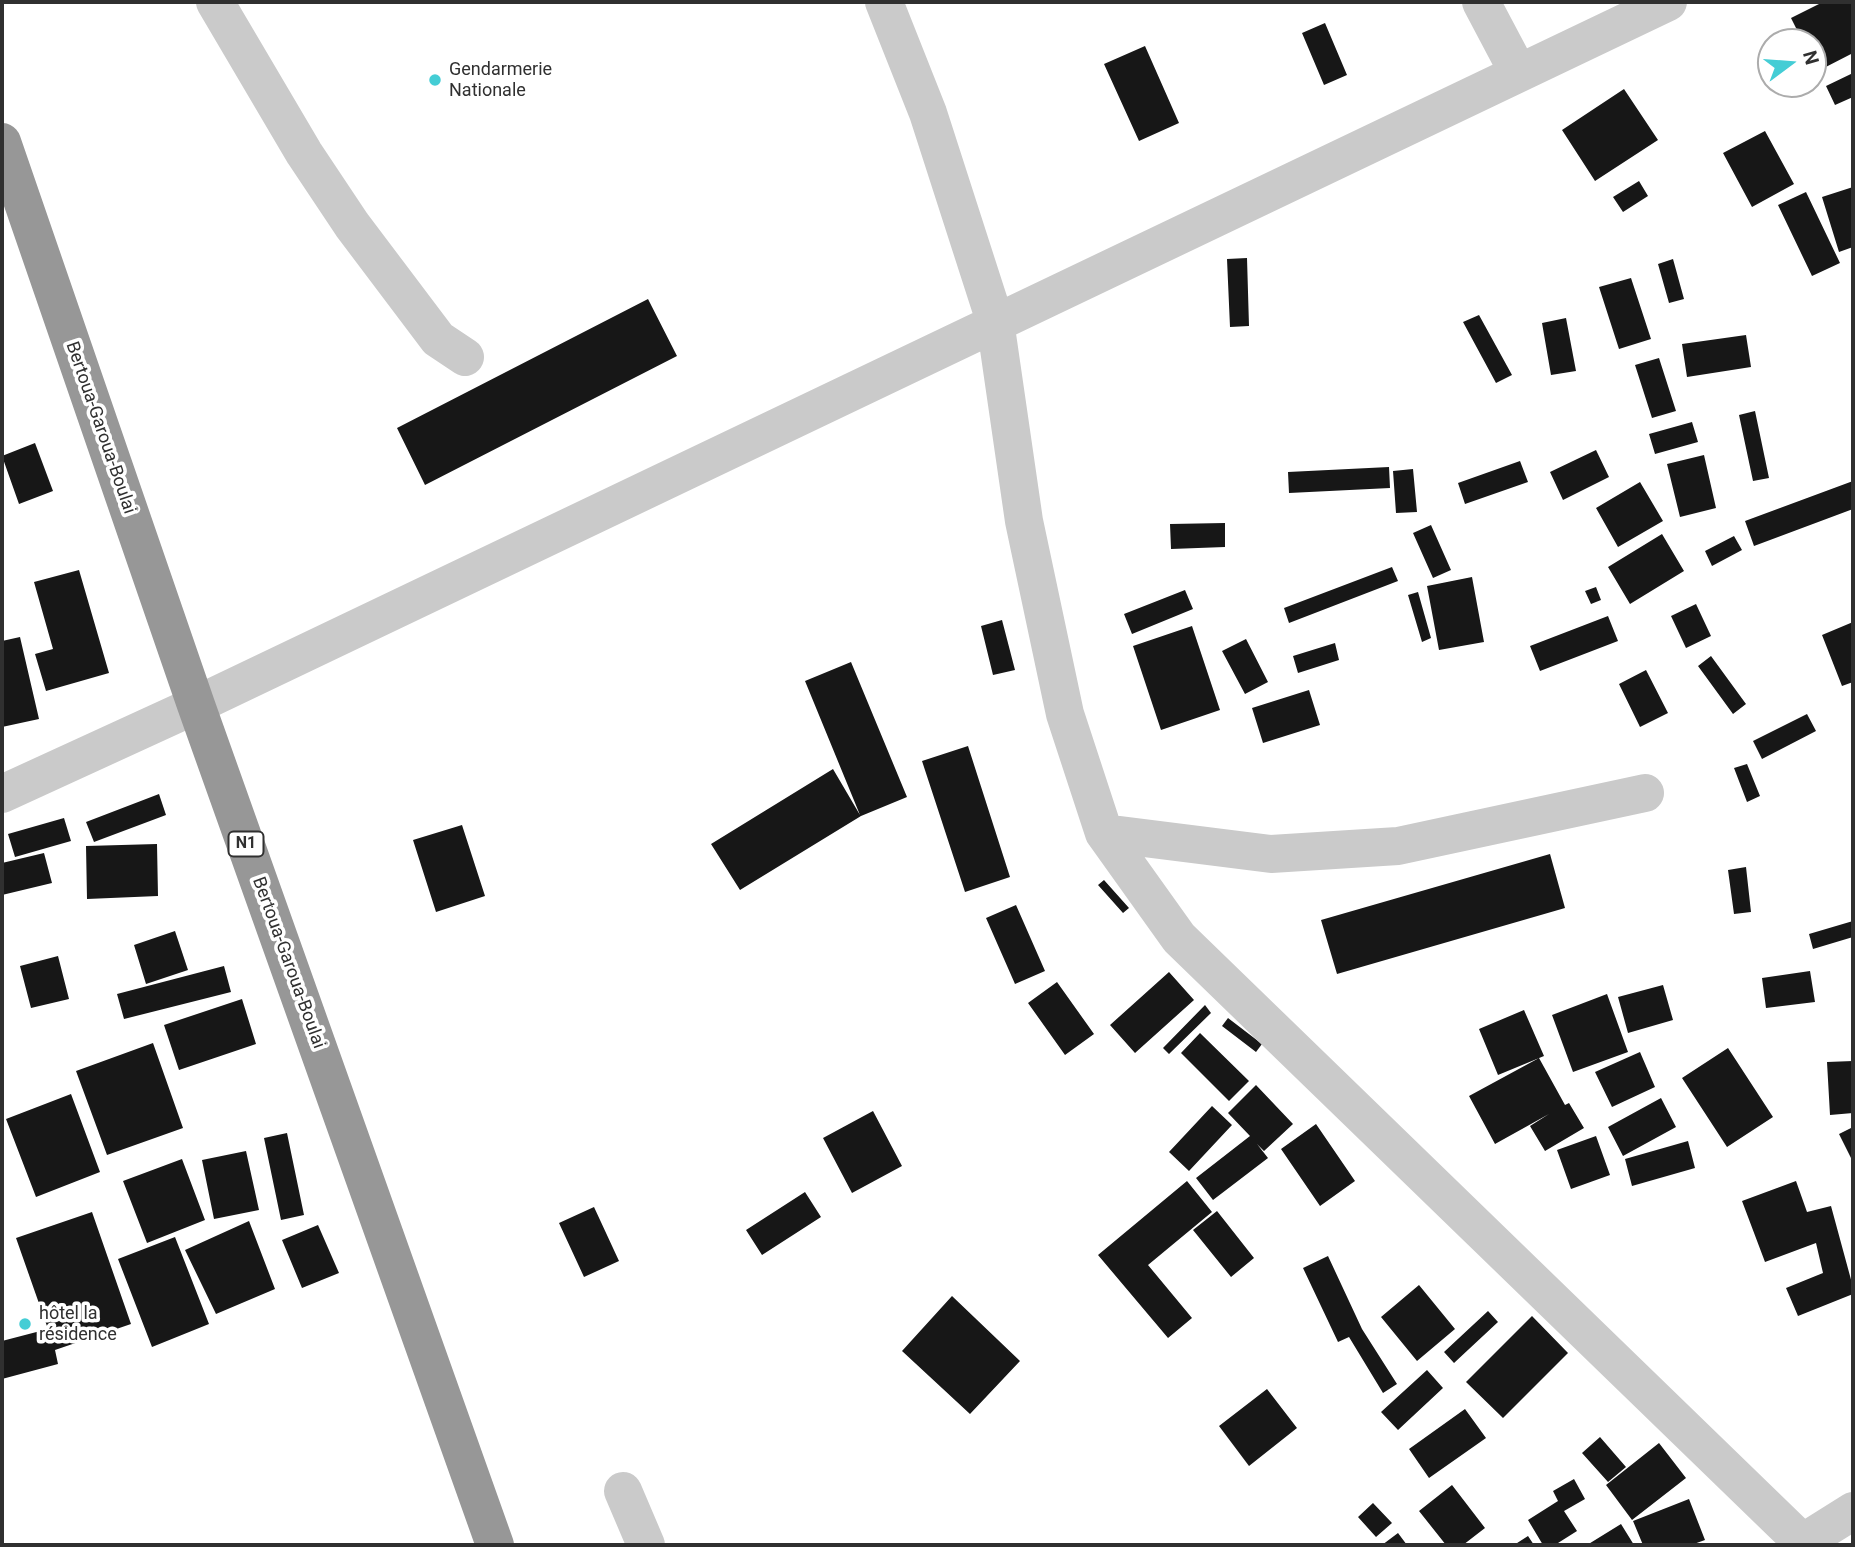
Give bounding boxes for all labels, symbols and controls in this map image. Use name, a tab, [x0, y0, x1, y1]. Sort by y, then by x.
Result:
north arrow	[1757, 28, 1827, 98]
text: N	[1798, 48, 1824, 67]
place label: Gendarmerie Nationale	[449, 59, 552, 102]
marker: Gendarmerie Nationale	[427, 72, 443, 88]
street label: Bertoua-Garoua-Boulai	[60, 339, 140, 517]
road number: N1	[229, 832, 264, 856]
street label: Bertoua-Garoua-Boulai	[247, 874, 329, 1052]
place label: hôtel la résidence	[39, 1303, 117, 1346]
marker: hôtel la résidence	[17, 1316, 33, 1332]

